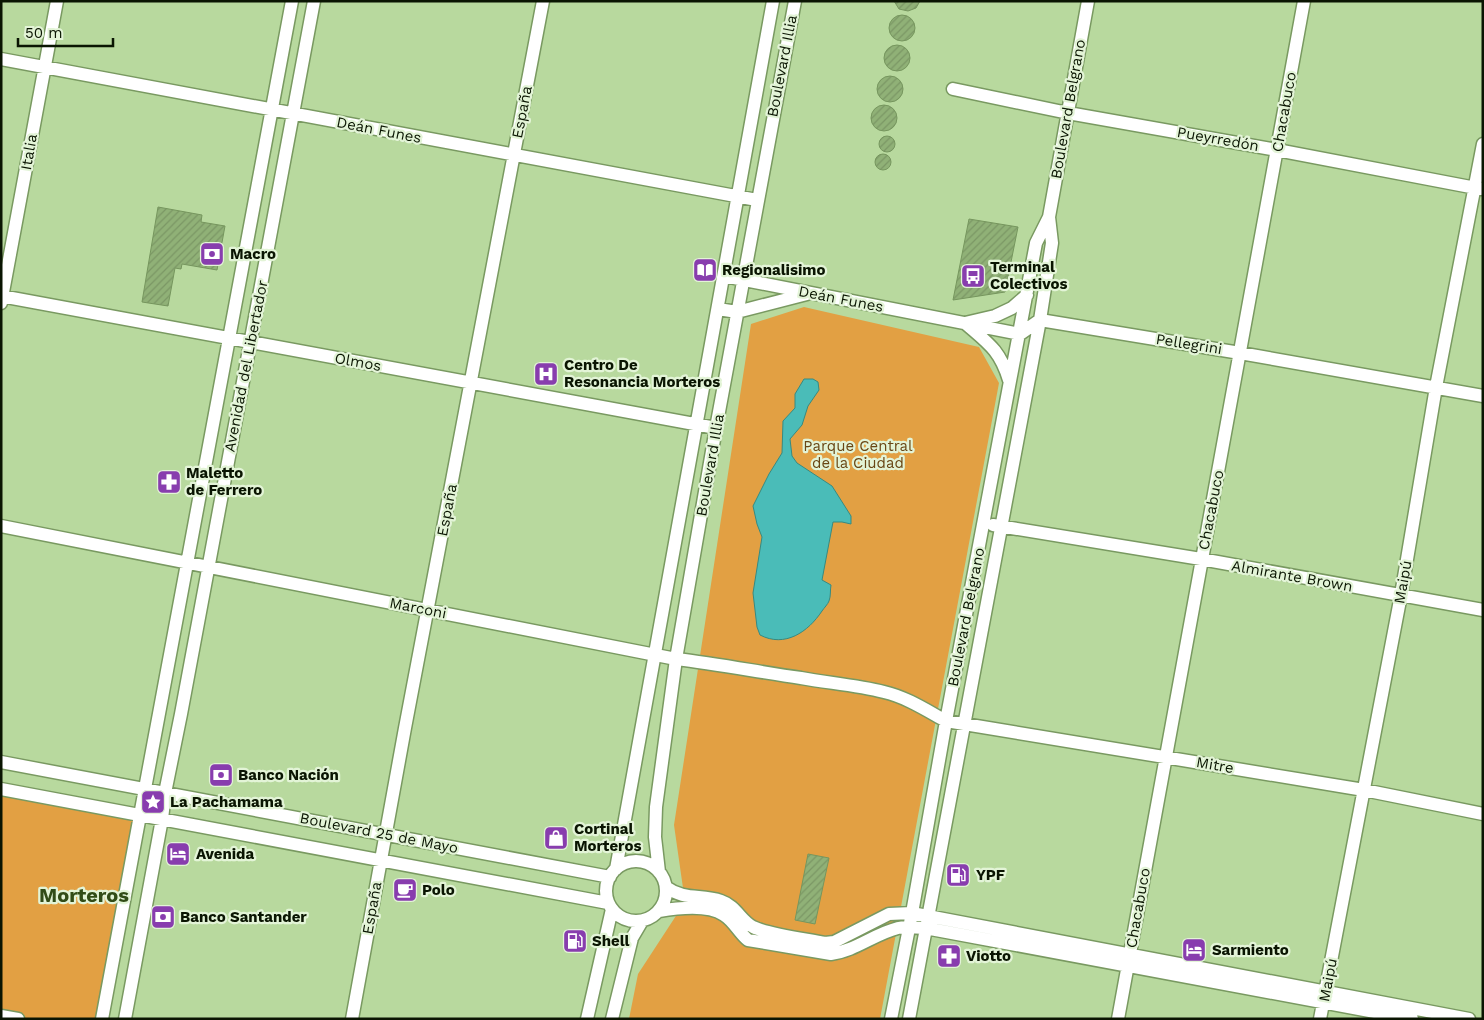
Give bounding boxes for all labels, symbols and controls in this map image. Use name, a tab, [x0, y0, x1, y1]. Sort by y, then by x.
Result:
street label: Boulevard Illia	[763, 13, 801, 119]
scale bar	[18, 15, 112, 47]
text: 50 m	[25, 24, 62, 42]
street label: Boulevard Belgrano	[1047, 38, 1089, 180]
street label: Chacabuco	[1268, 71, 1300, 153]
street label: España	[508, 84, 536, 140]
street label: Deán Funes	[335, 113, 423, 147]
street label: Pueyrredón	[1176, 123, 1260, 155]
street label: Italia	[17, 132, 41, 171]
bank icon: Macro	[199, 241, 225, 267]
place label: Macro	[230, 245, 276, 263]
library icon: Regionalisimo	[692, 257, 718, 283]
place label: Terminal Colectivos	[990, 258, 1067, 293]
place label: Regionalisimo	[722, 261, 825, 279]
bus stop icon: Terminal Colectivos	[960, 263, 986, 289]
street label: Avenidad del Libertador	[220, 278, 272, 454]
street label: Deán Funes	[797, 282, 885, 316]
street label: Pellegrini	[1155, 330, 1223, 358]
street label: Olmos	[333, 349, 383, 375]
place label: Centro De Resonancia Morteros	[564, 356, 720, 391]
hospital icon: Centro De Resonancia Morteros	[533, 361, 559, 387]
street label: Boulevard Illia	[692, 412, 728, 518]
park label: Parque Central de la Ciudad	[803, 437, 913, 472]
place label: Maletto de Ferrero	[186, 464, 262, 499]
pharmacy icon: Maletto de Ferrero	[156, 469, 182, 495]
street label: Chacabuco	[1194, 469, 1228, 551]
street label: España	[433, 482, 461, 538]
street label: Boulevard Belgrano	[944, 546, 988, 688]
street label: Almirante Brown	[1230, 556, 1354, 596]
street label: Maipú	[1390, 559, 1416, 605]
street label: Marconi	[388, 594, 448, 622]
street label: Mitre	[1195, 753, 1235, 777]
bank icon: Banco Nación	[208, 762, 234, 788]
place label: Banco Nación	[238, 766, 339, 784]
place icon: La Pachamama	[140, 789, 166, 815]
place label: La Pachamama	[170, 793, 283, 811]
street label: Boulevard 25 de Mayo	[298, 809, 460, 857]
place label: Cortinal Morteros	[574, 820, 641, 855]
shop icon: Cortinal Morteros	[543, 825, 569, 851]
hotel icon: Avenida	[165, 841, 191, 867]
place label: Avenida	[196, 845, 254, 863]
fuel station icon: YPF	[945, 862, 971, 888]
place label: YPF	[976, 866, 1005, 884]
street label: Chacabuco	[1122, 867, 1154, 949]
cafe icon: Polo	[392, 877, 418, 903]
street label: España	[359, 880, 386, 936]
place label: Polo	[422, 881, 455, 899]
district label: Morteros	[39, 883, 129, 907]
bank icon: Banco Santander	[150, 904, 176, 930]
place label: Banco Santander	[180, 908, 307, 926]
fuel station icon: Shell	[562, 928, 588, 954]
place label: Shell	[592, 932, 630, 950]
hotel icon: Sarmiento	[1181, 937, 1207, 963]
place label: Sarmiento	[1212, 941, 1289, 959]
pharmacy icon: Viotto	[936, 943, 962, 969]
place label: Viotto	[966, 947, 1011, 965]
street label: Maipú	[1315, 957, 1341, 1003]

